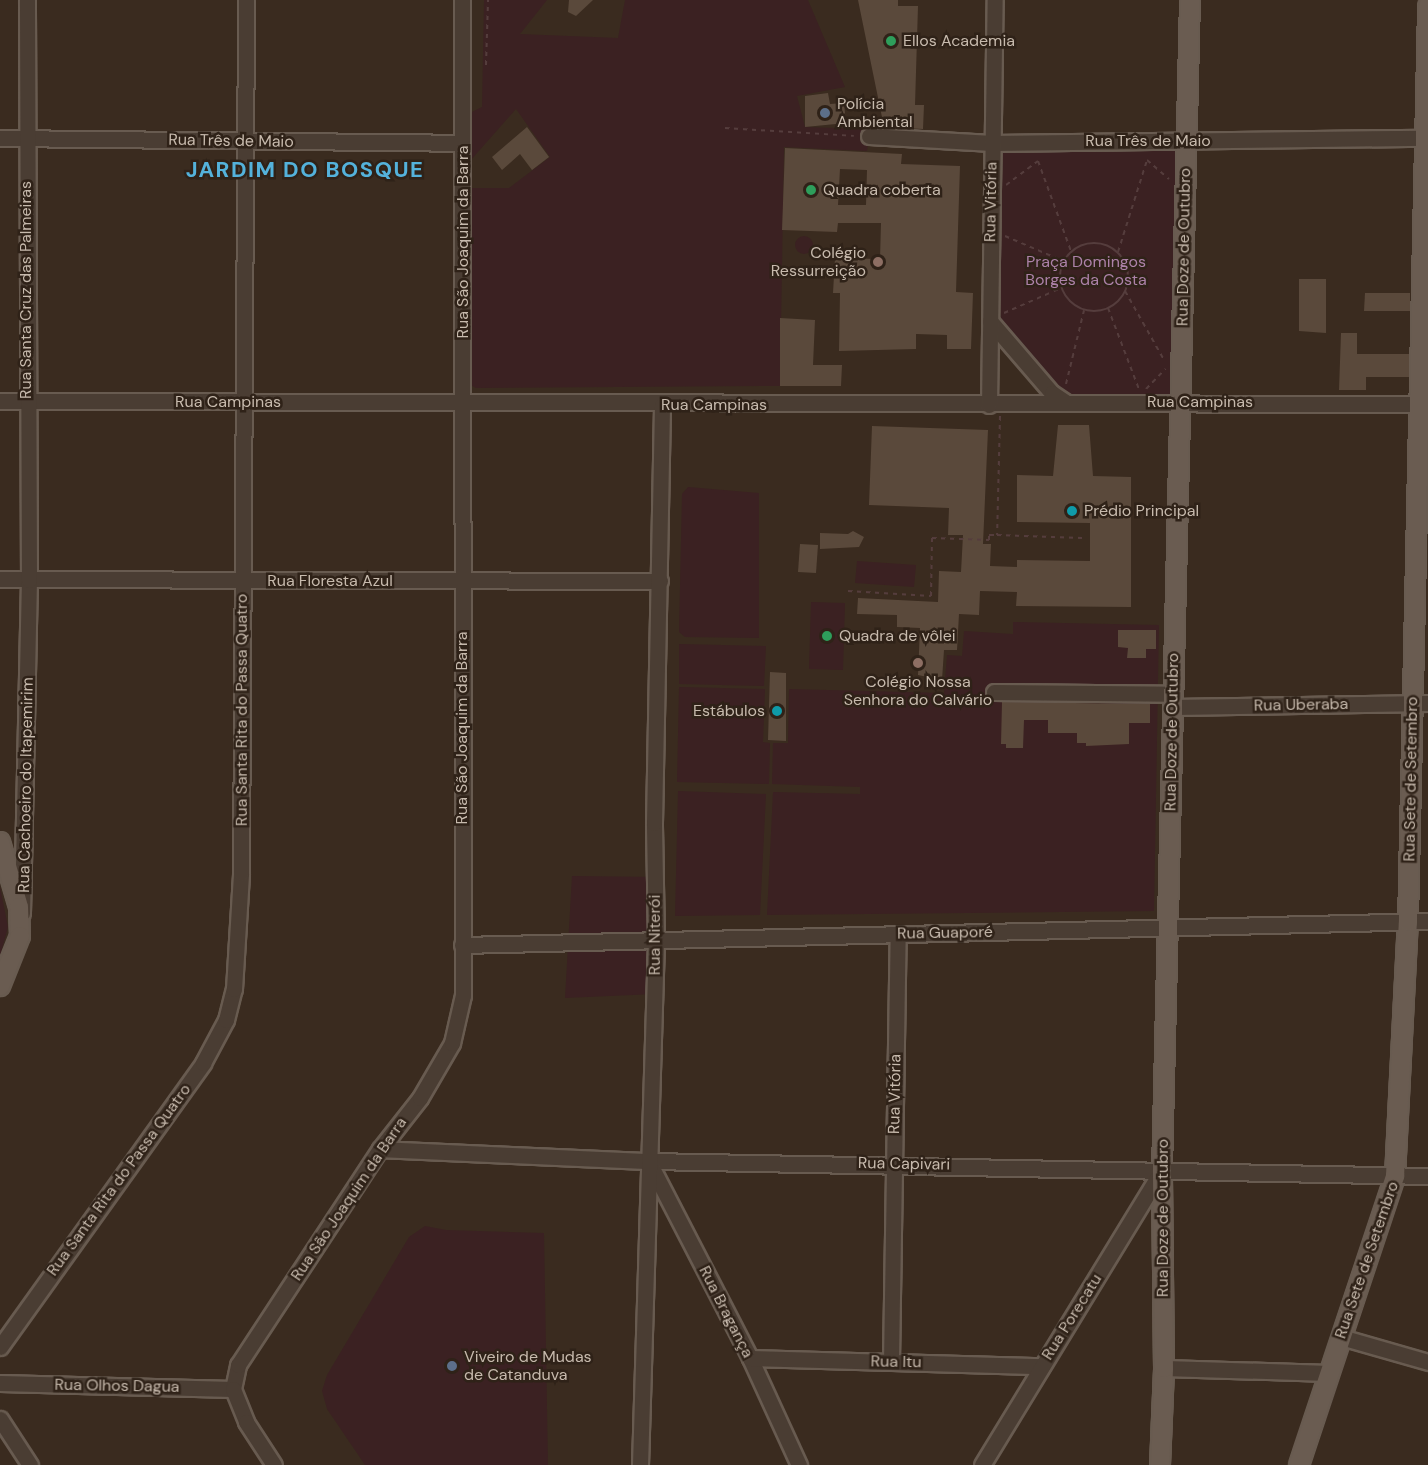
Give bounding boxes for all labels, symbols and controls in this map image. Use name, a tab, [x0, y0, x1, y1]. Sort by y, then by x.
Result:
place label: Ellos Academia	[903, 31, 1015, 51]
marker: Ellos Academia	[884, 34, 898, 48]
place label: Polícia Ambiental	[837, 94, 913, 132]
marker: Polícia Ambiental	[818, 106, 832, 120]
street label: Rua Três de Maio	[168, 130, 294, 152]
street label: Rua Três de Maio	[1085, 131, 1211, 151]
street label: Rua São Joaquim da Barra	[453, 145, 473, 339]
district label: JARDIM DO BOSQUE	[186, 157, 424, 183]
street label: Rua Vitória	[981, 162, 1001, 242]
street label: Rua Doze de Outubro	[1173, 168, 1195, 326]
place label: Quadra coberta	[823, 180, 941, 200]
street label: Rua Santa Cruz das Palmeiras	[16, 181, 36, 399]
marker: Quadra coberta	[804, 183, 818, 197]
place label: Colégio Ressurreição	[771, 243, 866, 281]
park label: Praça Domingos Borges da Costa	[1025, 252, 1147, 290]
marker: Colégio Ressurreição	[871, 255, 885, 269]
street label: Rua Campinas	[175, 392, 281, 412]
street label: Rua Campinas	[1147, 392, 1253, 412]
street label: Rua Campinas	[661, 395, 767, 415]
place label: Prédio Principal	[1084, 501, 1199, 521]
marker: Prédio Principal	[1065, 504, 1079, 518]
street label: Rua Floresta Azul	[267, 571, 393, 591]
street label: Rua Santa Rita do Passa Quatro	[232, 594, 252, 826]
place label: Quadra de vôlei	[839, 626, 956, 646]
marker: Quadra de vôlei	[820, 629, 834, 643]
street label: Rua São Joaquim da Barra	[452, 631, 472, 825]
street label: Rua Doze de Outubro	[1161, 653, 1183, 811]
marker: Colégio Nossa Senhora do Calvário	[911, 656, 925, 670]
place label: Colégio Nossa Senhora do Calvário	[844, 672, 992, 710]
street label: Rua Cachoeiro do Itapemirim	[15, 677, 37, 893]
street label: Rua Uberaba	[1254, 695, 1348, 715]
street label: Rua Sete de Setembro	[1400, 696, 1422, 862]
place label: Estábulos	[693, 701, 765, 721]
marker: Estábulos	[770, 704, 784, 718]
street label: Rua Niterói	[645, 895, 665, 975]
street label: Rua Guaporé	[897, 923, 993, 943]
street label: Rua Vitória	[885, 1054, 905, 1134]
street label: Rua Santa Rita do Passa Quatro	[43, 1080, 195, 1280]
street label: Rua São Joaquim da Barra	[287, 1114, 411, 1284]
street label: Rua Doze de Outubro	[1153, 1139, 1173, 1297]
street label: Rua Capivari	[858, 1154, 950, 1174]
street label: Rua Sete de Setembro	[1331, 1179, 1403, 1341]
street label: Rua Bragança	[695, 1263, 757, 1361]
street label: Rua Porecatu	[1038, 1270, 1106, 1364]
place label: Viveiro de Mudas de Catanduva	[464, 1347, 592, 1385]
street label: Rua Itu	[870, 1352, 922, 1372]
marker: Viveiro de Mudas de Catanduva	[445, 1359, 459, 1373]
street label: Rua Olhos Dagua	[54, 1375, 180, 1397]

